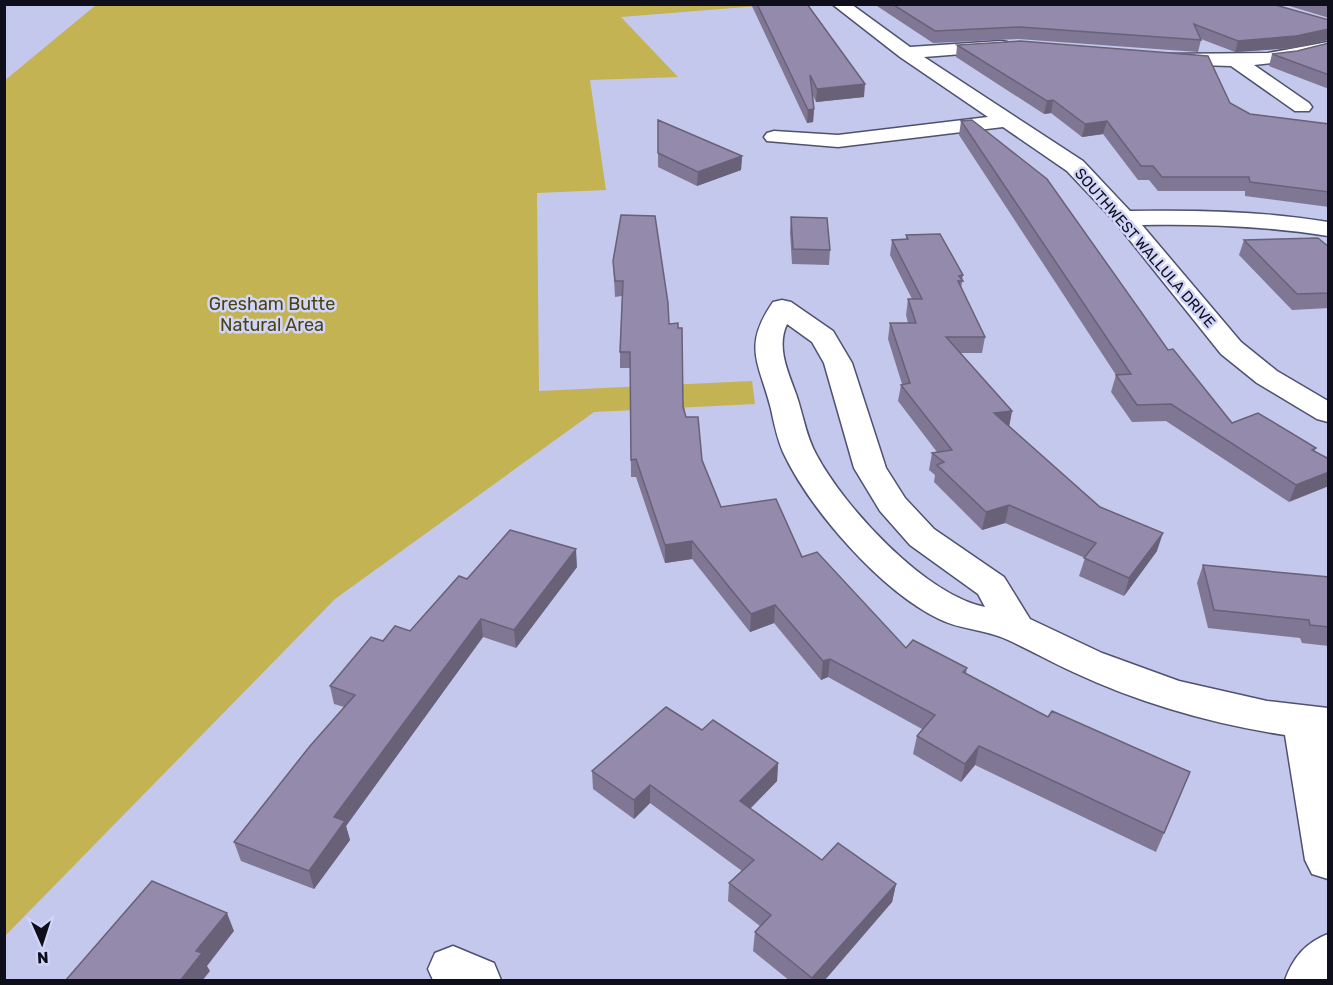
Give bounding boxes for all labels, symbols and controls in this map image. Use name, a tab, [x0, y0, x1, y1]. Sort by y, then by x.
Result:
street label: SOUTHWEST WALLULA DRIVE	[1071, 165, 1219, 331]
park label: Gresham Butte Natural Area	[209, 293, 335, 336]
north arrow	[12, 913, 72, 973]
text: N	[37, 948, 49, 967]

